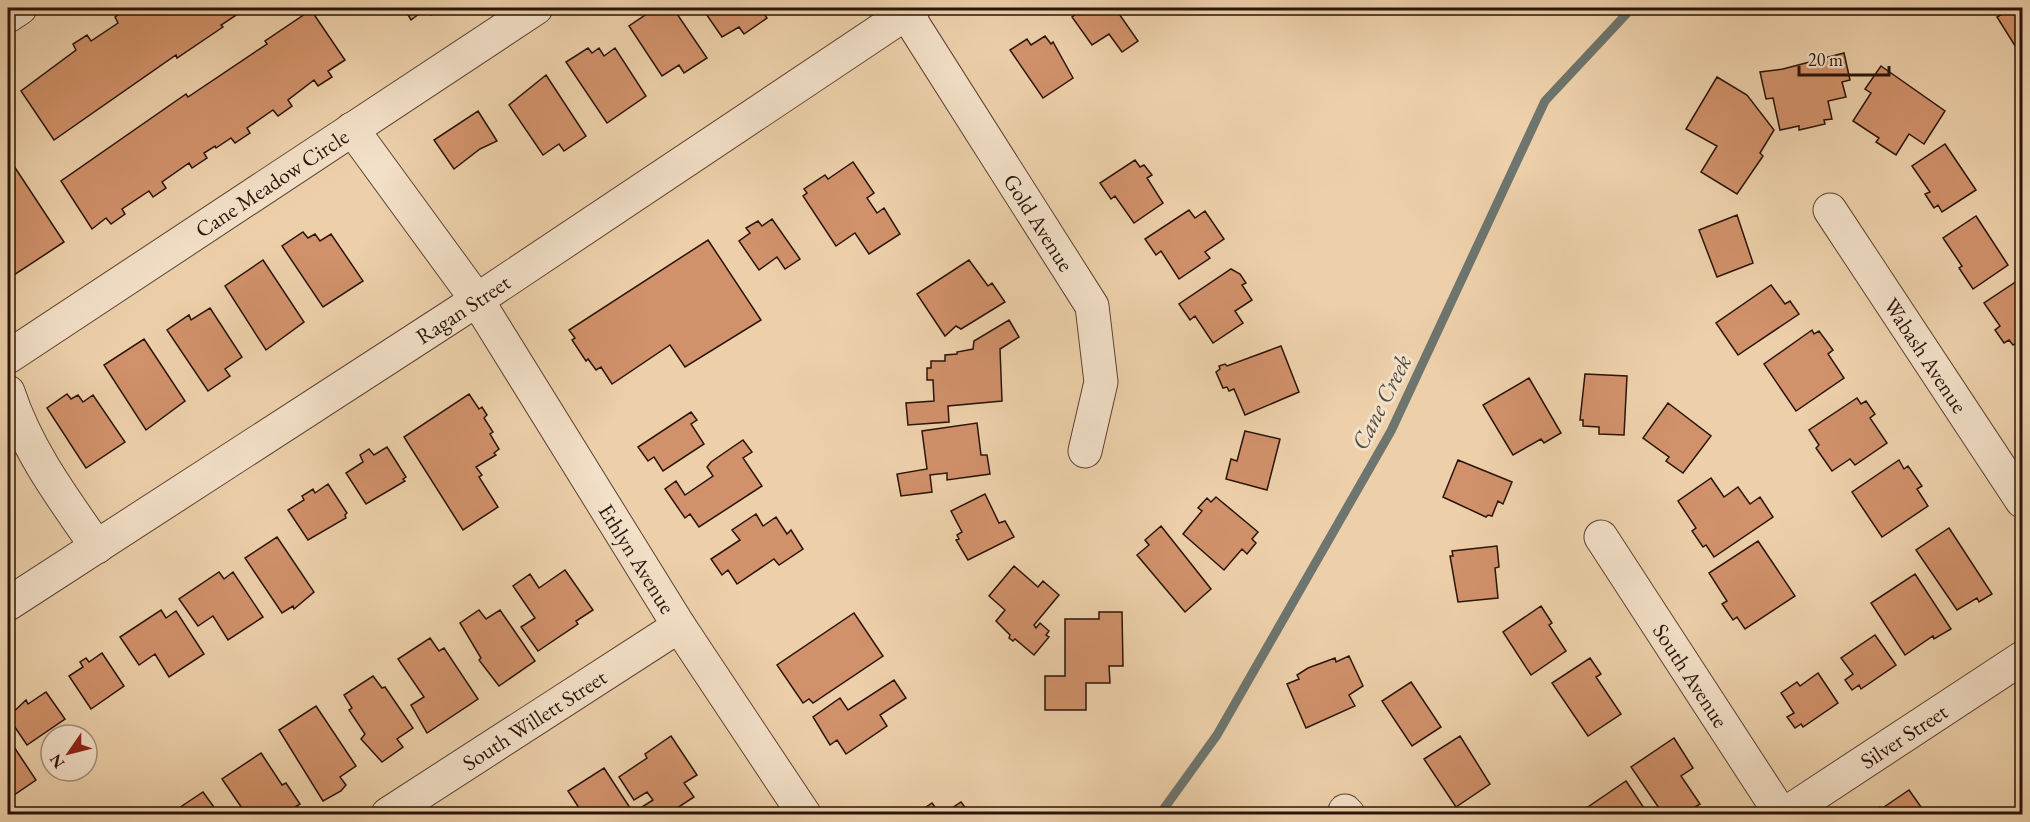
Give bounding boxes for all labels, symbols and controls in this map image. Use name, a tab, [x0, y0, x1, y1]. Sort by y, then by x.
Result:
scale bar	[1799, 39, 1889, 77]
text: 20 m	[1808, 48, 1843, 71]
street label: Cane Meadow Circle	[189, 121, 354, 244]
street label: Gold Avenue	[997, 168, 1081, 277]
street label: Ragan Street	[410, 267, 516, 351]
street label: Wabash Avenue	[1877, 292, 1975, 419]
water label: Cane Creek	[1344, 349, 1418, 455]
street label: Ethlyn Avenue	[592, 498, 683, 619]
street label: South Avenue	[1646, 618, 1736, 733]
street label: South Willett Street	[456, 662, 612, 777]
street label: Silver Street	[1854, 697, 1953, 775]
north arrow	[39, 723, 99, 783]
text: N	[45, 750, 69, 773]

